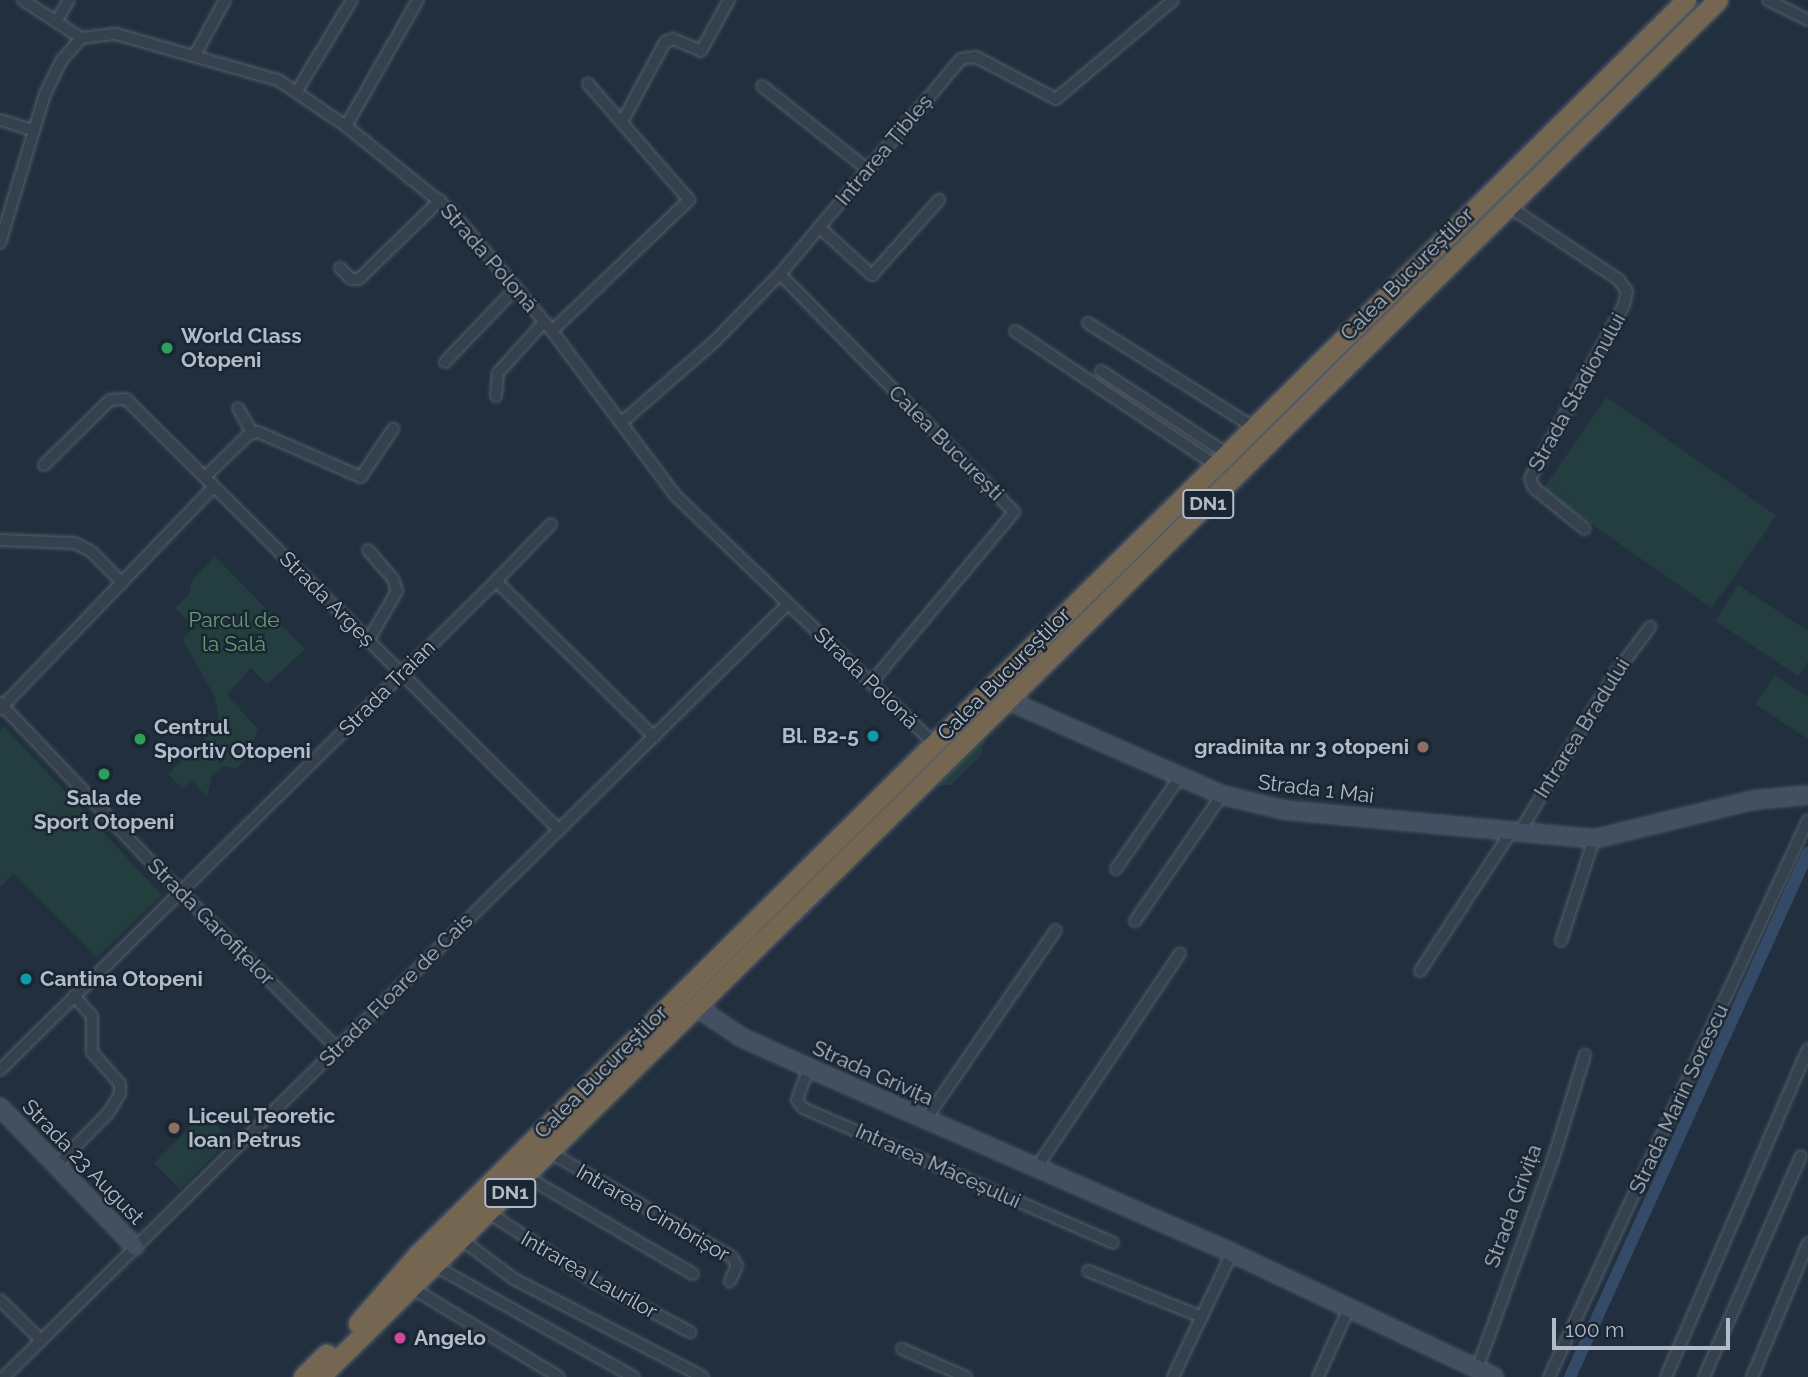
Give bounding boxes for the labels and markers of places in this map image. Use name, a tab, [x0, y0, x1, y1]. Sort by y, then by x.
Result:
place label: World Class Otopeni	[181, 323, 302, 373]
marker: World Class Otopeni	[159, 340, 175, 356]
place label: Centrul Sportiv Otopeni	[154, 714, 311, 764]
place label: Bl. B2-5	[782, 723, 859, 749]
marker: Bl. B2-5	[865, 728, 881, 744]
marker: Centrul Sportiv Otopeni	[132, 731, 148, 747]
place label: gradinita nr 3 otopeni	[1194, 734, 1409, 760]
marker: gradinita nr 3 otopeni	[1415, 739, 1431, 755]
marker: Sala de Sport Otopeni	[96, 766, 112, 782]
place label: Sala de Sport Otopeni	[34, 785, 174, 835]
place label: Cantina Otopeni	[40, 966, 203, 992]
marker: Cantina Otopeni	[18, 971, 34, 987]
place label: Liceul Teoretic Ioan Petrus	[188, 1103, 337, 1153]
marker: Liceul Teoretic Ioan Petrus	[166, 1120, 182, 1136]
place label: Angelo	[414, 1325, 486, 1351]
marker: Angelo	[392, 1330, 408, 1346]

